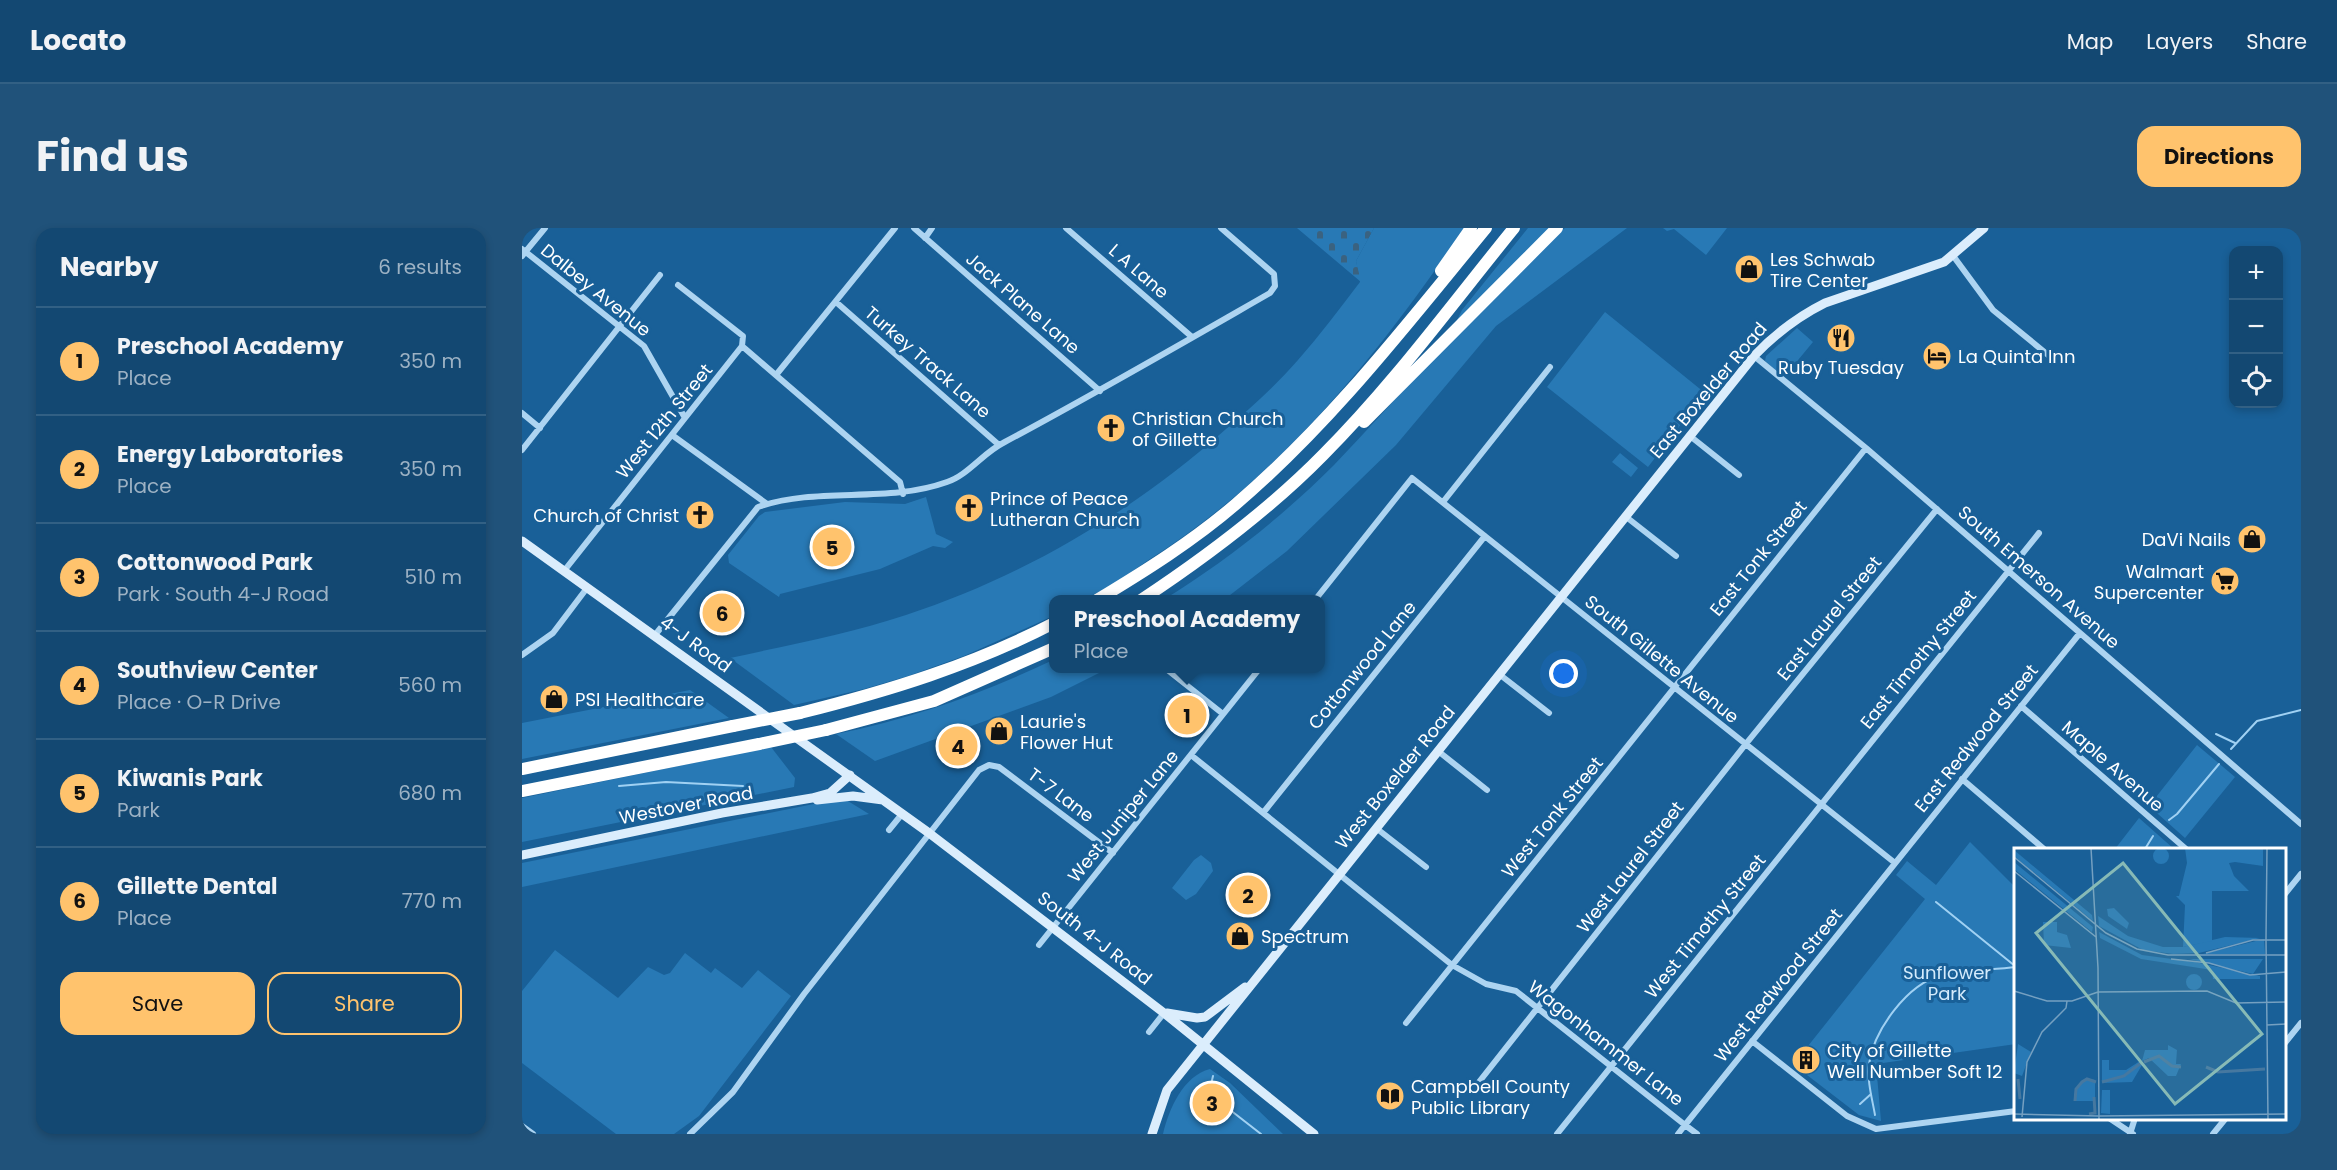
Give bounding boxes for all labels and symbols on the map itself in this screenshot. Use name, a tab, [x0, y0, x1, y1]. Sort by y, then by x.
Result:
street label: Dalbey Avenue	[536, 238, 656, 342]
street label: L A Lane	[1104, 238, 1174, 304]
street label: Jack Plane Lane	[961, 246, 1085, 360]
place label: Les Schwab Tire Center	[1770, 247, 1875, 293]
shop icon: Les Schwab Tire Center	[1733, 253, 1765, 285]
street label: Turkey Track Lane	[860, 300, 996, 424]
street label: East Boxelder Road	[1644, 317, 1772, 463]
restaurant icon: Ruby Tuesday	[1825, 322, 1857, 354]
hotel icon: La Quinta Inn	[1921, 340, 1953, 372]
place label: La Quinta Inn	[1958, 344, 2075, 369]
place label: Ruby Tuesday	[1778, 355, 1904, 380]
street label: West 12th Street	[610, 358, 718, 484]
place label: Christian Church of Gillette	[1132, 406, 1284, 452]
church icon: Christian Church of Gillette	[1095, 412, 1127, 444]
place label: Prince of Peace Lutheran Church	[990, 486, 1140, 532]
church icon: Prince of Peace Lutheran Church	[953, 492, 985, 524]
street label: East Tonk Street	[1704, 495, 1812, 621]
church icon: Church of Christ	[684, 499, 716, 531]
street label: South Emerson Avenue	[1953, 500, 2125, 654]
place label: Church of Christ	[533, 503, 679, 528]
shop icon: DaVi Nails	[2236, 523, 2268, 555]
pin: 5	[812, 524, 852, 570]
place label: DaVi Nails	[2142, 527, 2231, 552]
street label: East Laurel Street	[1771, 551, 1887, 685]
place label: Walmart Supercenter	[2094, 559, 2204, 605]
supermarket icon: Walmart Supercenter	[2209, 565, 2241, 597]
street label: East Timothy Street	[1854, 584, 1982, 734]
street label: South Gillette Avenue	[1580, 589, 1744, 729]
pin: 6	[702, 590, 742, 636]
street label: Cottonwood Lane	[1302, 595, 1422, 735]
street label: 4-J Road	[655, 610, 737, 678]
your location	[1549, 659, 1578, 688]
street label: East Redwood Street	[1908, 659, 2044, 817]
shop icon: PSI Healthcare	[538, 683, 570, 715]
place label: PSI Healthcare	[575, 687, 704, 712]
pin: 1	[1168, 692, 1206, 738]
street label: West Boxelder Road	[1329, 700, 1461, 854]
place label: Laurie's Flower Hut	[1020, 709, 1113, 755]
shop icon: Laurie's Flower Hut	[983, 715, 1015, 747]
street label: Maple Avenue	[2057, 715, 2169, 817]
pin: 4	[938, 724, 978, 768]
street label: West Juniper Lane	[1062, 744, 1184, 888]
street label: West Tonk Street	[1495, 751, 1609, 883]
street label: T-7 Lane	[1023, 762, 1099, 828]
street label: Westover Road	[617, 780, 755, 830]
street label: West Laurel Street	[1571, 796, 1689, 938]
street label: West Timothy Street	[1639, 848, 1771, 1004]
inset map	[2014, 848, 2286, 1119]
pin: 2	[1228, 872, 1268, 918]
street label: South 4-J Road	[1033, 885, 1157, 991]
street label: West Redwood Street	[1708, 903, 1848, 1067]
shop icon: Spectrum	[1224, 920, 1256, 952]
place label: Spectrum	[1261, 924, 1349, 949]
park label: Sunflower Park	[1903, 960, 1991, 1006]
street label: Wagonhammer Lane	[1523, 974, 1689, 1112]
place label: City of Gillette Well Number Soft 12	[1827, 1038, 2002, 1084]
building icon: City of Gillette Well Number Soft 12	[1790, 1044, 1822, 1076]
place label: Campbell County Public Library	[1411, 1074, 1570, 1120]
pin: 3	[1192, 1080, 1232, 1126]
library icon: Campbell County Public Library	[1374, 1080, 1406, 1112]

